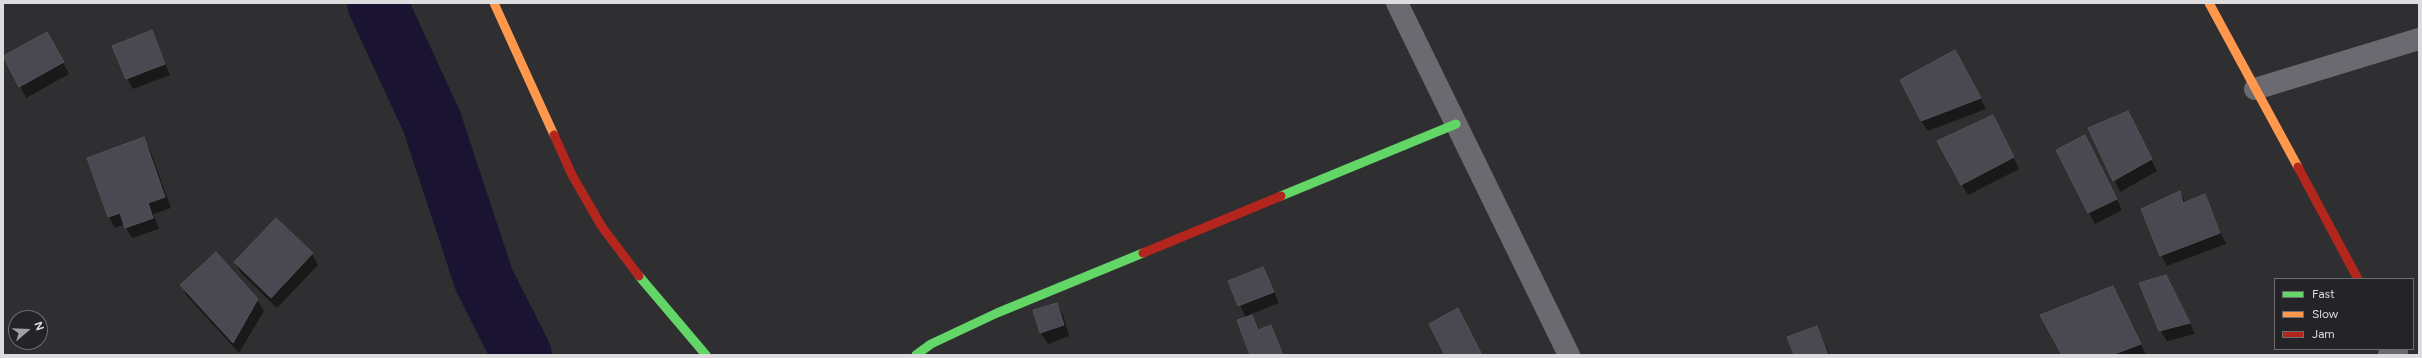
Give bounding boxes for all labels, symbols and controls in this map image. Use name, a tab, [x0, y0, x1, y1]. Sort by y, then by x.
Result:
legend	[2274, 278, 2414, 350]
text: Fast	[2312, 287, 2335, 301]
text: Slow	[2312, 307, 2338, 321]
north arrow	[8, 310, 48, 350]
text: N	[31, 320, 46, 332]
text: Jam	[2312, 327, 2335, 341]

